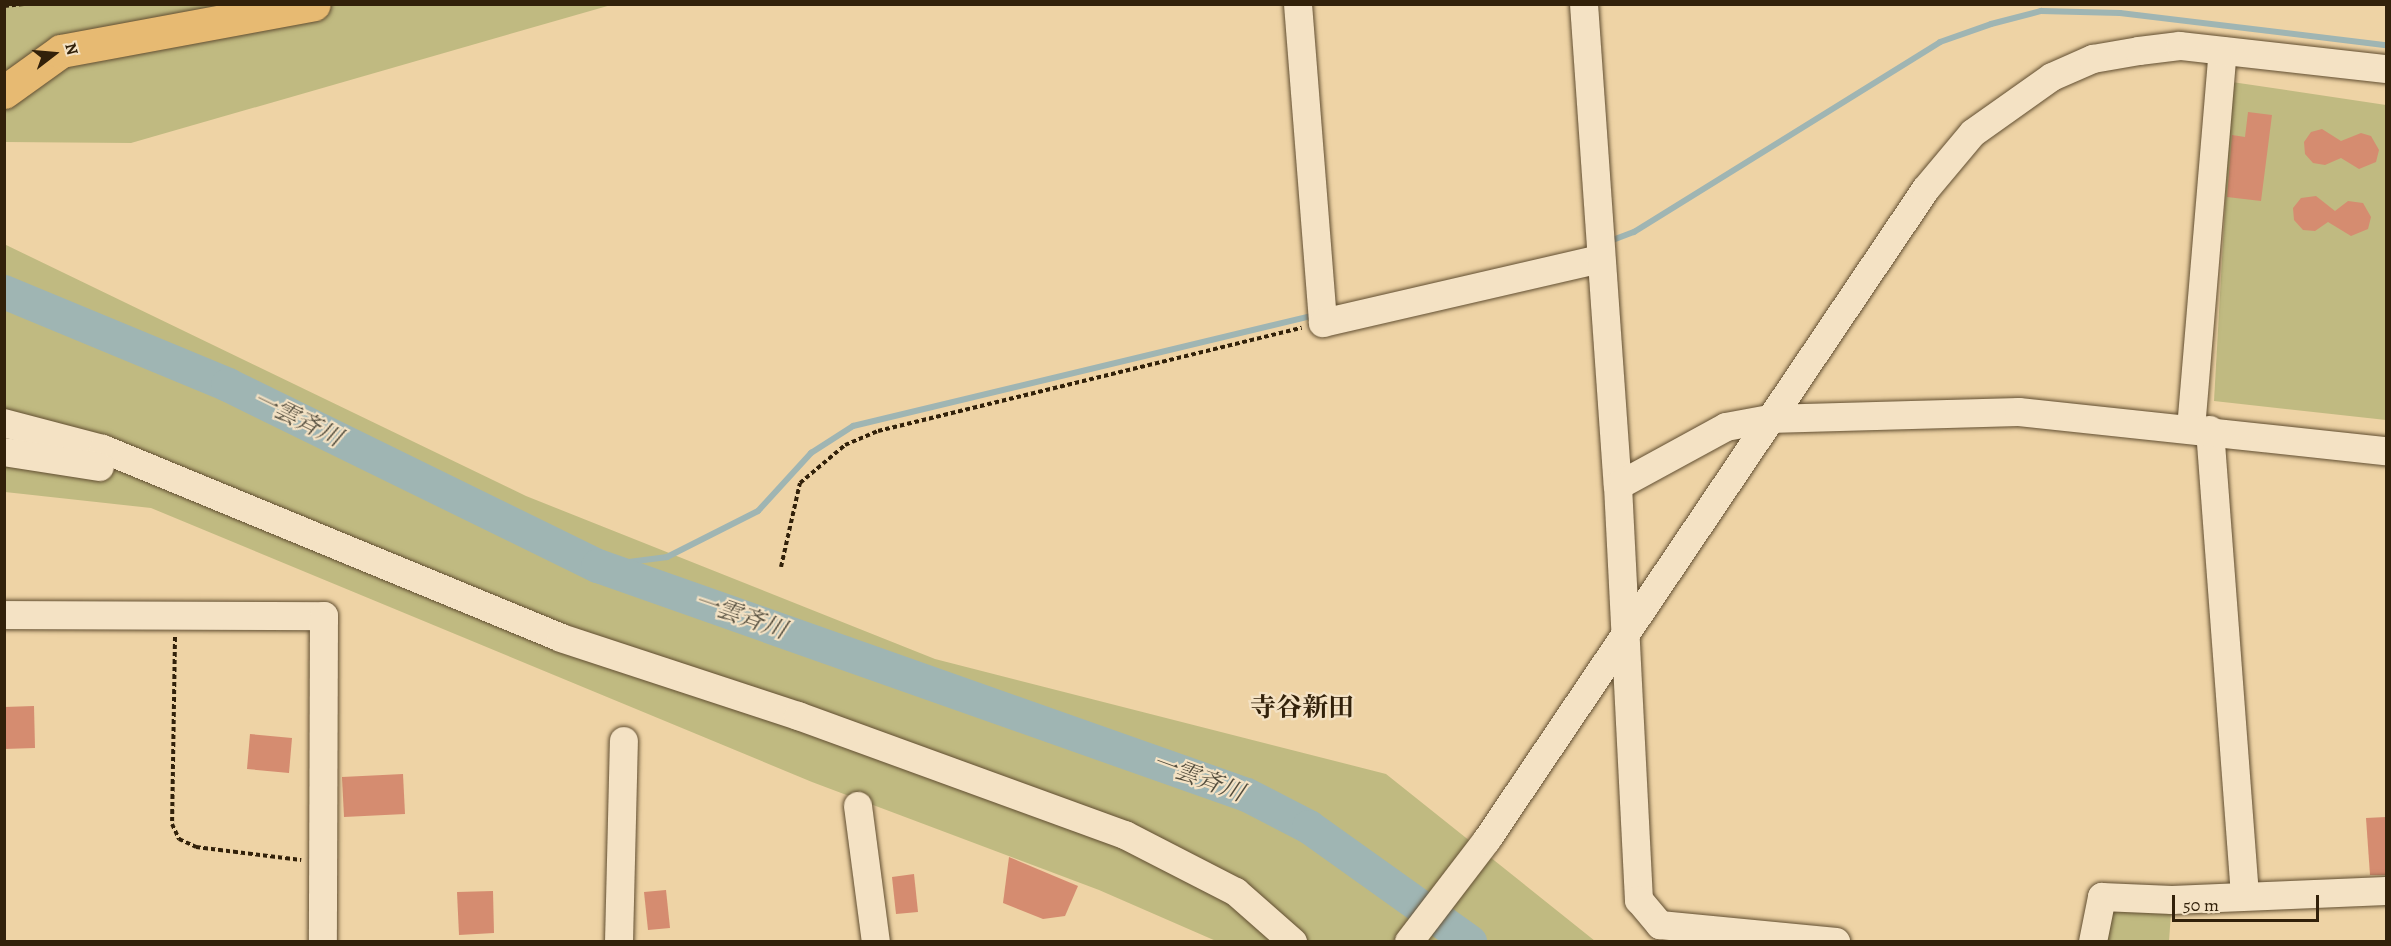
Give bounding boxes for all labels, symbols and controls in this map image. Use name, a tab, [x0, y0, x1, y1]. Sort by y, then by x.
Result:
north arrow	[24, 24, 84, 84]
text: N	[59, 40, 83, 58]
water label: 一雲斉川	[248, 385, 346, 453]
water label: 一雲斉川	[690, 587, 790, 645]
district label: 寺谷新田	[1250, 692, 1354, 724]
water label: 一雲斉川	[1148, 748, 1248, 808]
scale bar	[2175, 883, 2322, 921]
text: 50 m	[2183, 893, 2219, 917]

